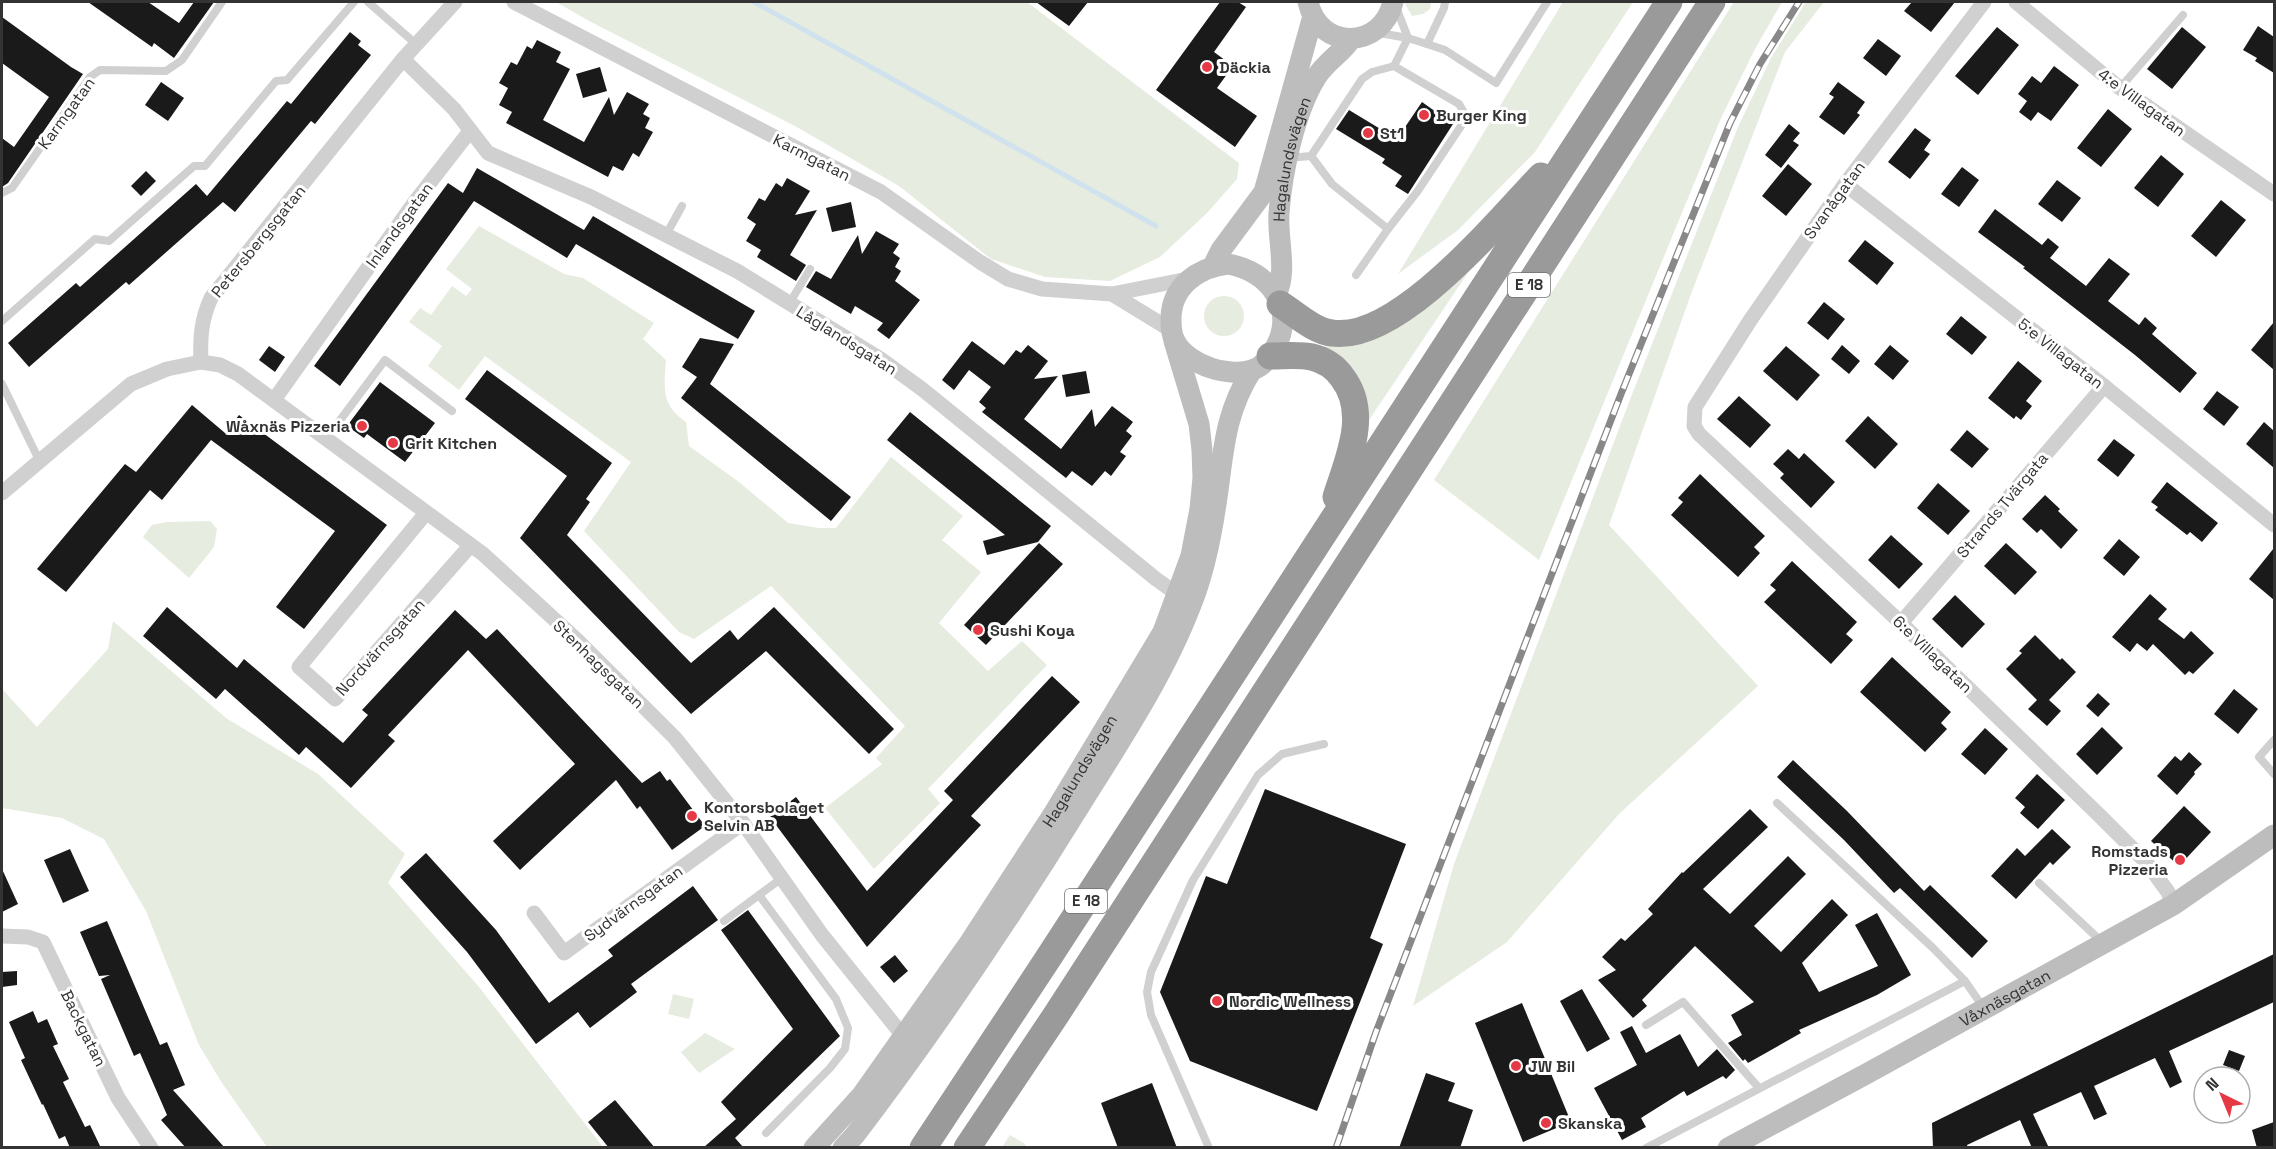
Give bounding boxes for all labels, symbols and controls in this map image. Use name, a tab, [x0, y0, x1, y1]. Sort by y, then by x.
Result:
place label: Däckia	[1219, 57, 1271, 78]
marker: Däckia	[1200, 60, 1214, 74]
street label: 4:e Villagatan	[2094, 64, 2190, 141]
street label: Karmgatan	[33, 73, 100, 153]
street label: Hagalundsvägen	[1269, 94, 1316, 222]
place label: Burger King	[1436, 105, 1527, 126]
marker: Burger King	[1417, 108, 1431, 122]
place label: St1	[1380, 123, 1404, 144]
marker: St1	[1361, 126, 1375, 140]
street label: Karmgatan	[770, 129, 854, 186]
street label: Svanågatan	[1799, 157, 1870, 243]
street label: Inlandsgatan	[361, 178, 437, 272]
street label: Petersbergsgatan	[207, 181, 310, 302]
road number: E 18	[1508, 273, 1550, 297]
street label: Låglandsgatan	[792, 301, 901, 380]
street label: 5:e Villagatan	[2014, 313, 2108, 393]
place label: Wåxnäs Pizzeria	[226, 416, 350, 437]
marker: Wåxnäs Pizzeria	[355, 419, 369, 433]
place label: Grit Kitchen	[405, 433, 497, 454]
marker: Grit Kitchen	[386, 436, 400, 450]
street label: Strands Tvärgata	[1952, 448, 2053, 562]
street label: Nordvärnsgatan	[331, 594, 430, 700]
street label: 6:e Villagatan	[1888, 611, 1977, 698]
street label: Stenhagsgatan	[549, 615, 649, 713]
place label: Sushi Koya	[990, 620, 1075, 641]
marker: Sushi Koya	[971, 623, 985, 637]
street label: Hagalundsvägen	[1038, 711, 1122, 831]
place label: Kontorsbolaget Selvin AB	[704, 797, 824, 836]
marker: Kontorsbolaget Selvin AB	[685, 809, 699, 823]
place label: Romstads Pizzeria	[2091, 841, 2168, 880]
marker: Romstads Pizzeria	[2173, 853, 2187, 867]
street label: Sydvärnsgatan	[580, 861, 687, 946]
road number: E 18	[1065, 889, 1107, 913]
street label: Våxnäsgatan	[1956, 965, 2054, 1032]
street label: Backgatan	[56, 986, 111, 1070]
place label: Nordic Wellness	[1229, 991, 1351, 1012]
marker: Nordic Wellness	[1210, 994, 1224, 1008]
place label: JW Bil	[1528, 1056, 1575, 1077]
marker: JW Bil	[1509, 1059, 1523, 1073]
north arrow	[2192, 1065, 2252, 1125]
text: N	[2201, 1073, 2223, 1096]
place label: Skanska	[1558, 1113, 1622, 1134]
marker: Skanska	[1539, 1116, 1553, 1130]

